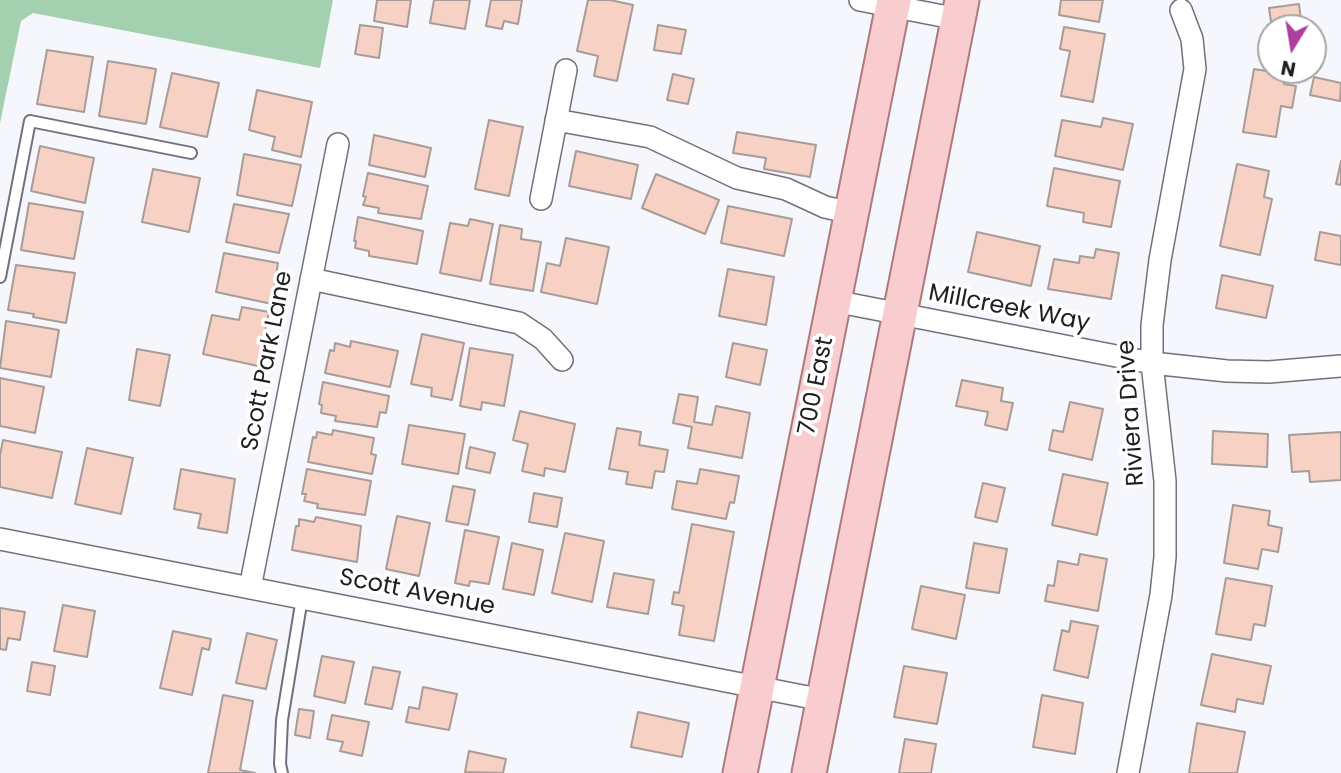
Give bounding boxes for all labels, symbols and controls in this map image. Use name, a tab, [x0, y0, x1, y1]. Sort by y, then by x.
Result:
north arrow	[1257, 14, 1327, 84]
text: N	[1279, 54, 1298, 83]
street label: Scott Park Lane	[236, 269, 300, 453]
street label: Millcreek Way	[926, 279, 1092, 339]
street label: 700 East	[793, 334, 841, 438]
street label: Riviera Drive	[1113, 339, 1151, 487]
street label: Scott Avenue	[337, 564, 497, 622]

